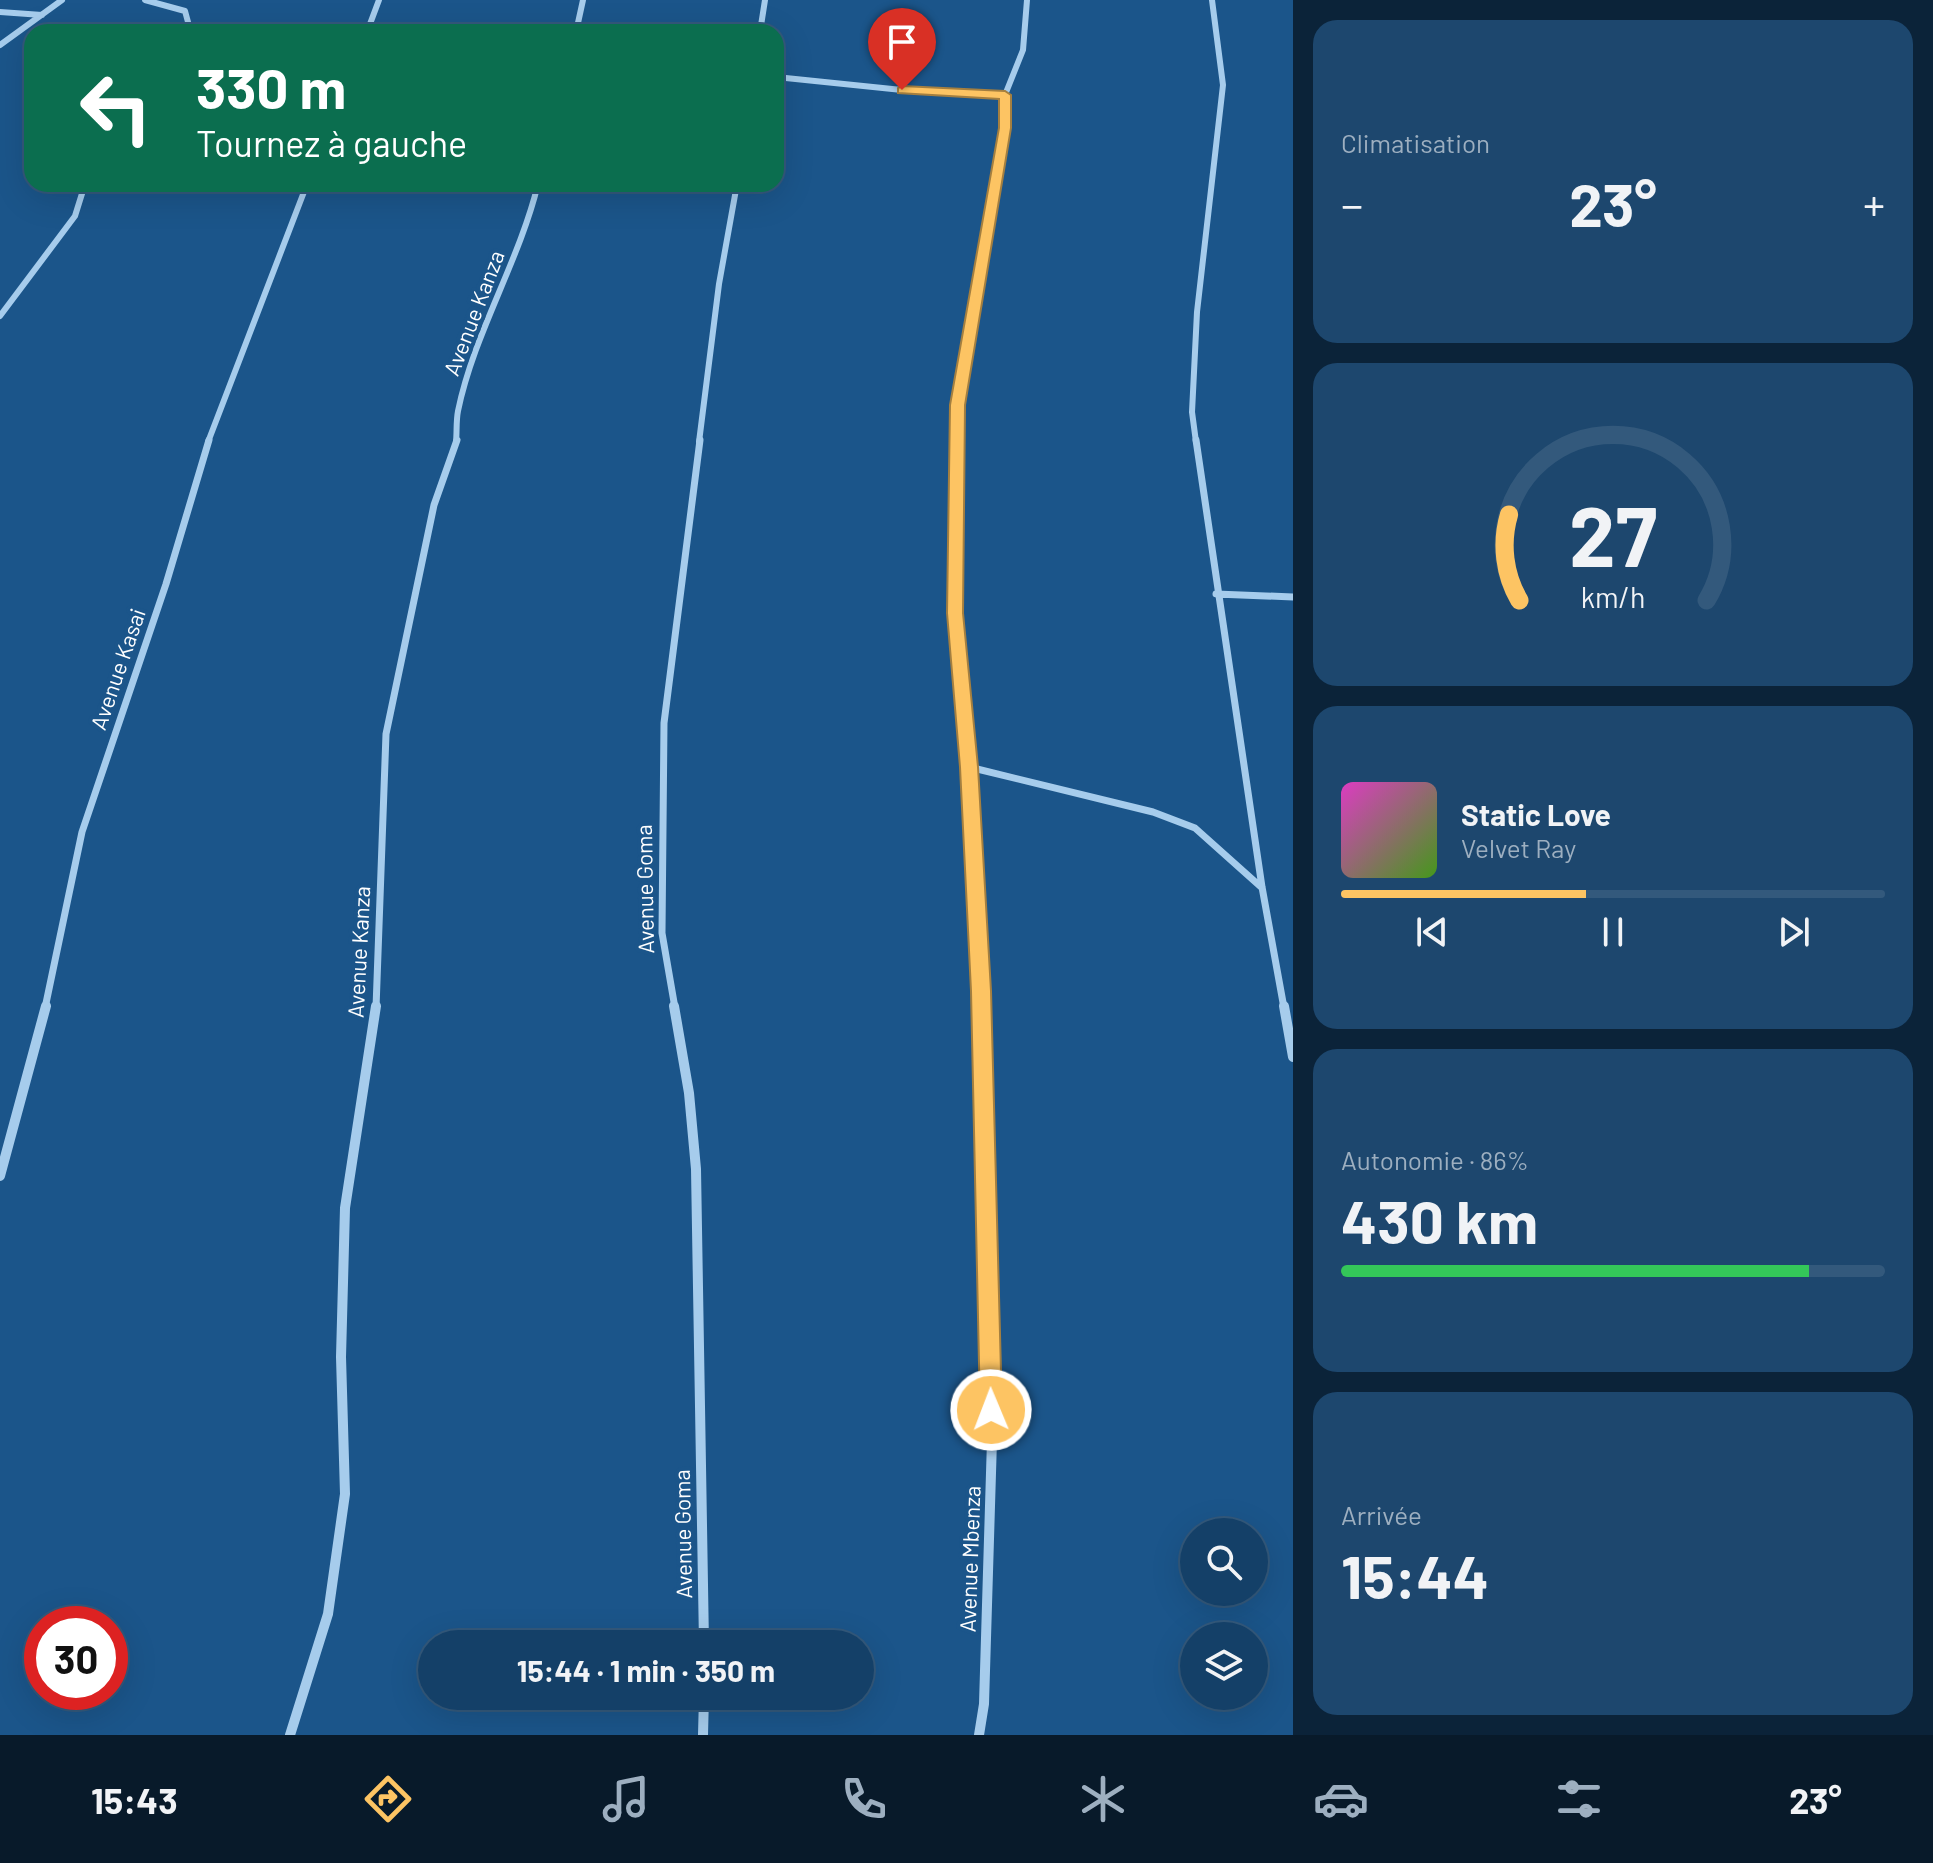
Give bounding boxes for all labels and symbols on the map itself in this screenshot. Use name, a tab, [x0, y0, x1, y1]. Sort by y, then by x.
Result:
pin	[868, 8, 936, 90]
street label: Avenue Kanza	[437, 246, 509, 379]
street label: Avenue Kasai	[84, 605, 150, 733]
street label: Avenue Goma	[630, 824, 658, 954]
street label: Avenue Kanza	[342, 885, 374, 1018]
position arrow	[949, 1368, 1033, 1452]
street label: Avenue Goma	[668, 1469, 696, 1599]
street label: Avenue Mbenza	[953, 1485, 985, 1633]
speed limit sign: 30	[24, 1606, 128, 1710]

